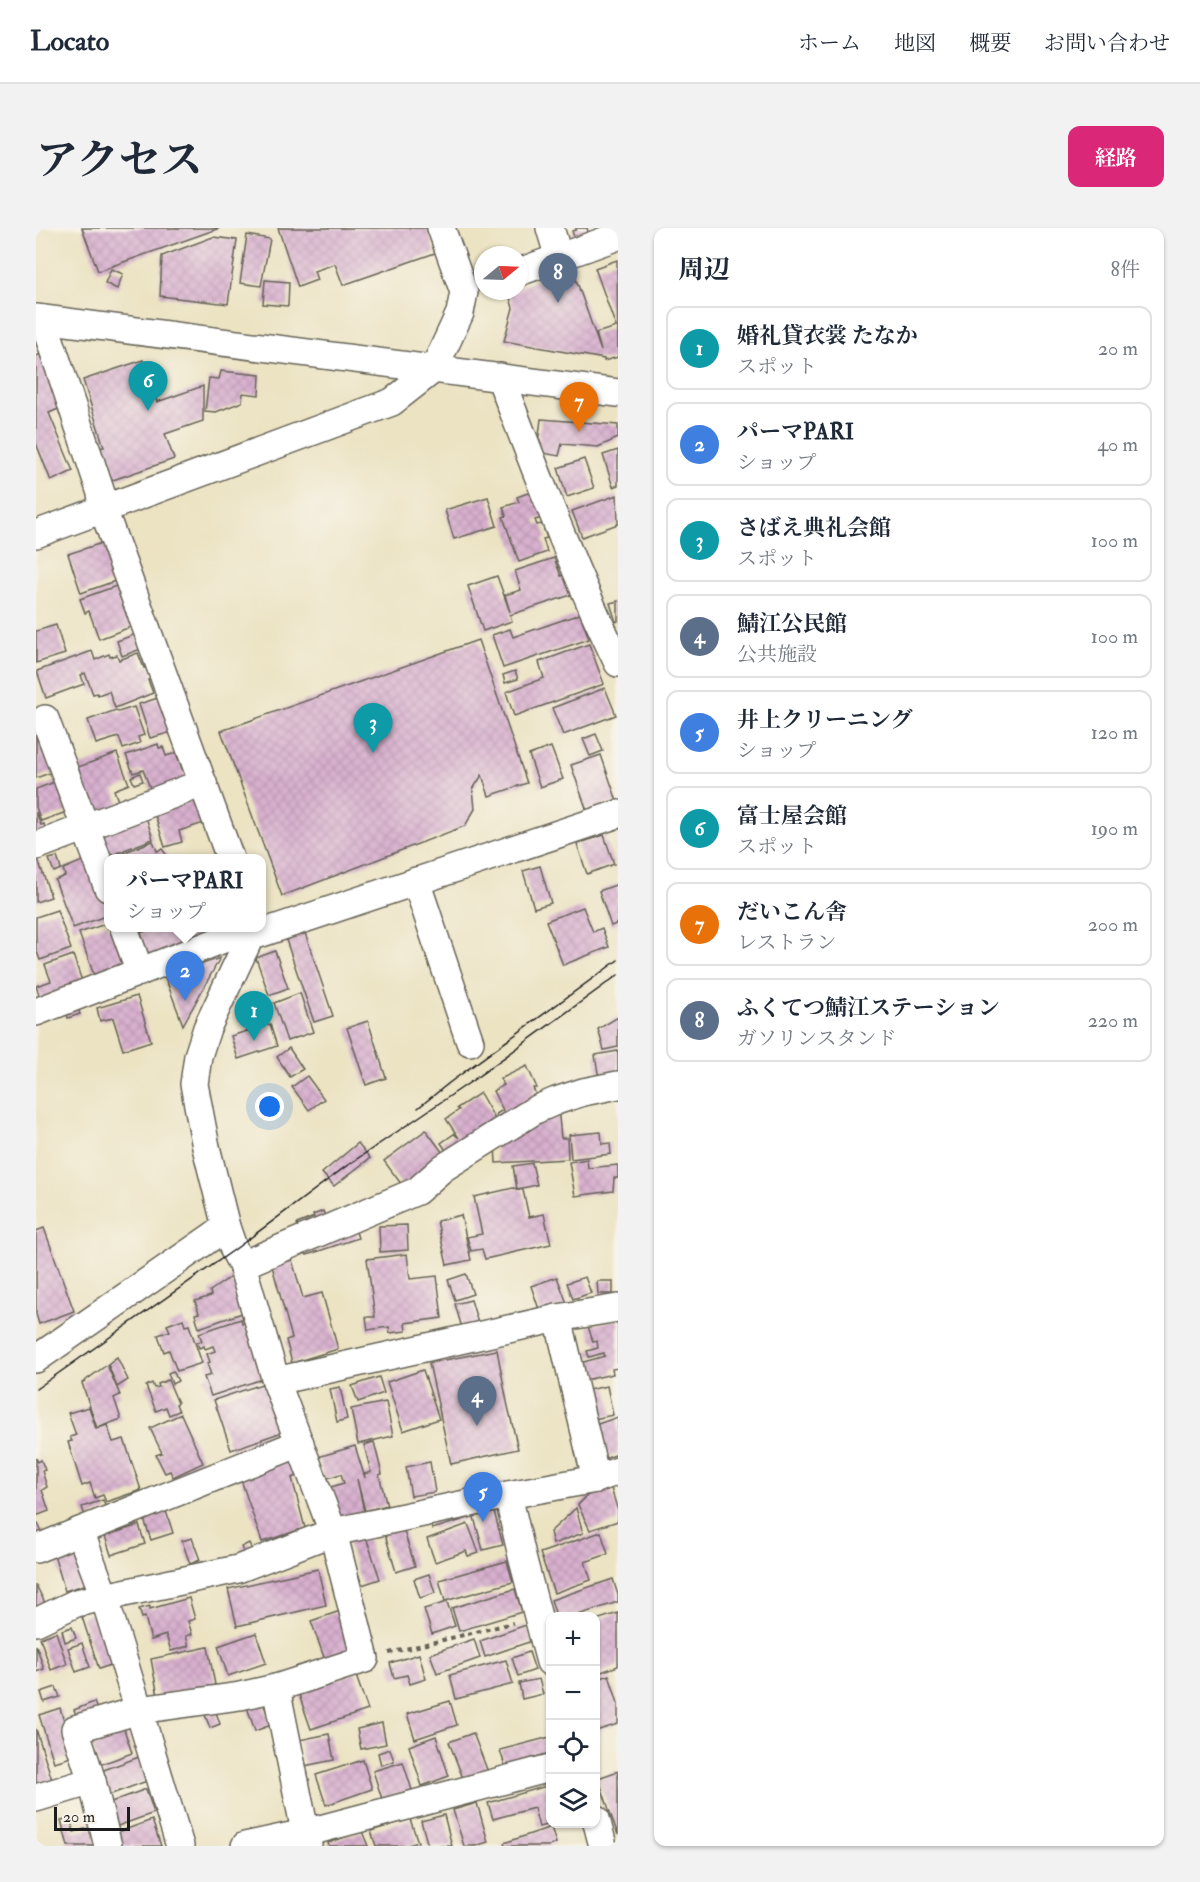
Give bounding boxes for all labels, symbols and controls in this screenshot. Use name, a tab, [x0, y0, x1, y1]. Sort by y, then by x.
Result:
text: Locato	[30, 24, 109, 59]
text: ホーム	[798, 30, 861, 57]
text: 地図	[894, 30, 936, 57]
text: 概要	[969, 30, 1011, 57]
text: お問い合わせ	[1044, 30, 1170, 57]
button: 経路	[1068, 126, 1164, 187]
text: アクセス	[36, 135, 203, 187]
north arrow	[474, 246, 528, 300]
pin: 8	[538, 254, 578, 303]
text: 周辺	[678, 254, 730, 286]
text: 8件	[1111, 257, 1140, 282]
text: 婚礼貸衣裳 たなか	[737, 322, 918, 350]
text: 1	[696, 336, 703, 361]
text: 20 m	[1098, 336, 1138, 361]
text: スポット	[737, 354, 817, 379]
pin: 6	[128, 362, 168, 411]
pin: 7	[560, 382, 598, 432]
text: パーマPARI	[737, 418, 854, 446]
text: 2	[694, 432, 705, 457]
text: 40 m	[1097, 432, 1138, 457]
text: ショップ	[737, 450, 817, 475]
text: さばえ典礼会館	[737, 514, 891, 542]
text: 3	[696, 528, 703, 553]
text: 100 m	[1091, 528, 1138, 553]
text: スポット	[737, 546, 817, 571]
text: 鯖江公民館	[737, 610, 847, 638]
text: 4	[694, 624, 705, 649]
text: 100 m	[1091, 624, 1138, 649]
text: 公共施設	[737, 642, 817, 667]
pin: 3	[354, 704, 392, 753]
text: 井上クリーニング	[737, 706, 913, 734]
text: 5	[695, 720, 704, 745]
text: 120 m	[1091, 720, 1138, 745]
text: ショップ	[737, 738, 817, 763]
text: 富士屋会館	[737, 802, 847, 830]
text: 6	[694, 816, 705, 841]
text: 190 m	[1091, 816, 1138, 841]
text: スポット	[737, 834, 817, 859]
popup	[104, 854, 266, 932]
text: パーマPARI	[127, 867, 243, 895]
text: だいこん舎	[737, 898, 847, 926]
text: ショップ	[127, 899, 206, 924]
text: 7	[695, 912, 704, 937]
text: 200 m	[1088, 912, 1138, 937]
text: レストラン	[737, 930, 836, 955]
pin: 2	[166, 952, 204, 1001]
pin: 1	[234, 992, 274, 1041]
text: ふくてつ鯖江ステーション	[737, 994, 1000, 1022]
text: 8	[695, 1008, 704, 1033]
text: 220 m	[1088, 1008, 1138, 1033]
text: ガソリンスタンド	[737, 1026, 896, 1051]
your location	[255, 1092, 284, 1121]
pin: 4	[458, 1376, 496, 1426]
pin: 5	[464, 1472, 502, 1522]
map controls	[546, 1612, 600, 1828]
button: +	[546, 1612, 600, 1666]
button: −	[546, 1666, 600, 1720]
button: locate	[546, 1720, 600, 1774]
button: layers	[546, 1774, 600, 1828]
scale bar	[54, 1804, 130, 1832]
text: 20 m	[63, 1807, 95, 1827]

